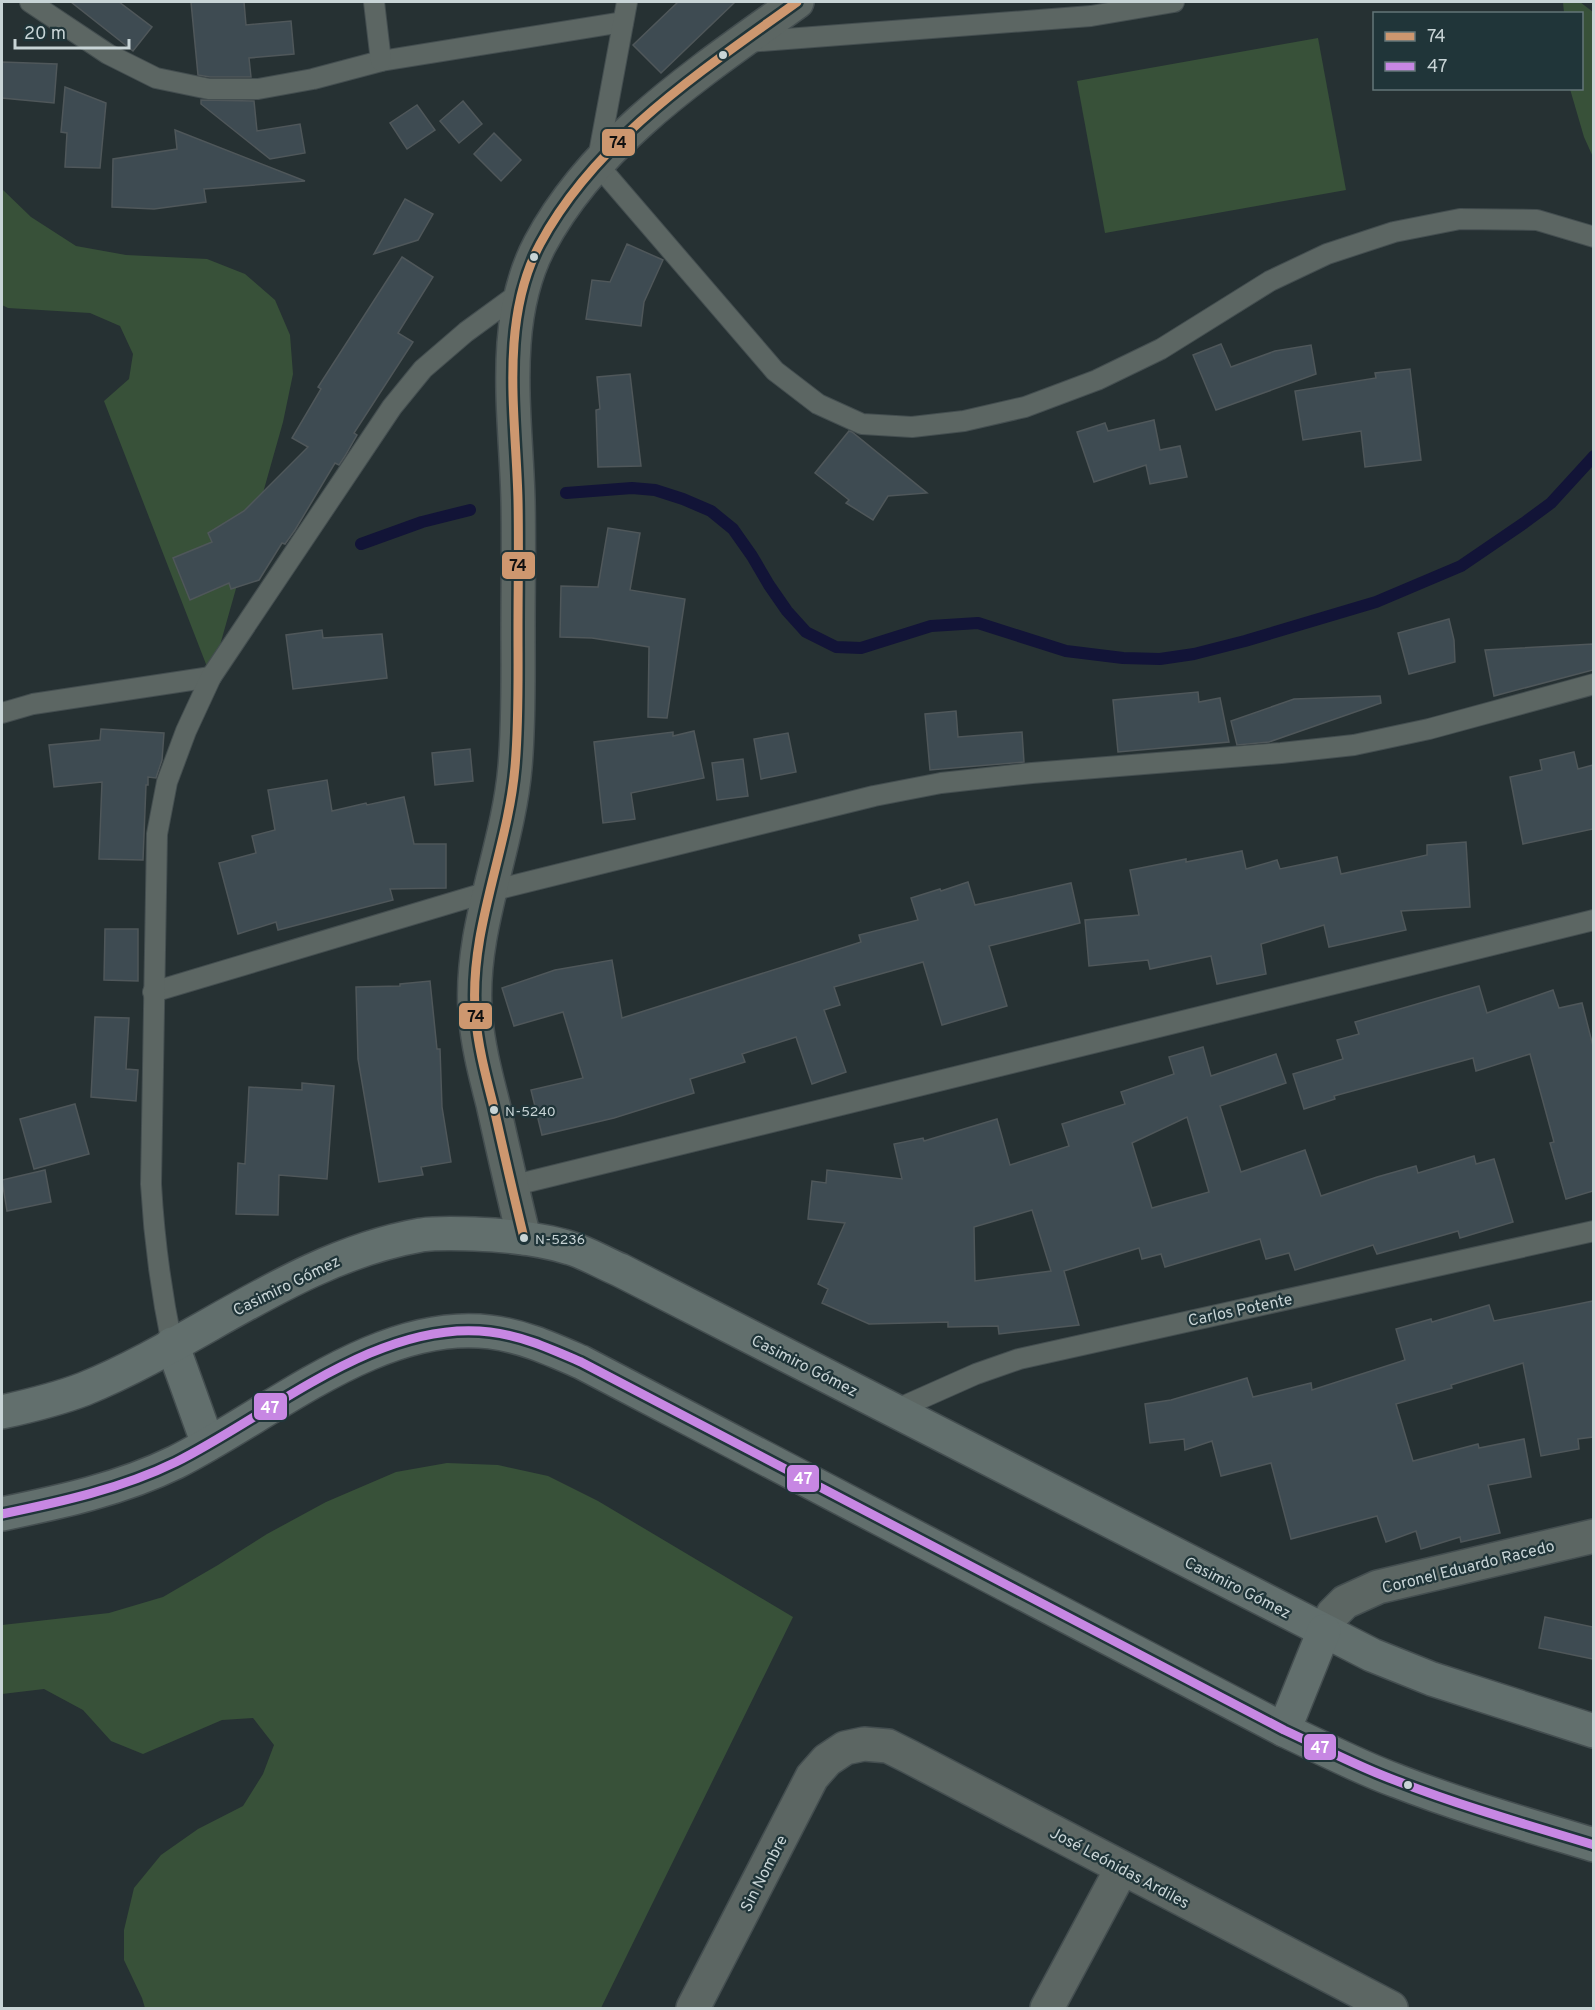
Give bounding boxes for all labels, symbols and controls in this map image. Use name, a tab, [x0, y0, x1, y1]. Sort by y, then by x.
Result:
scale bar	[15, 12, 129, 50]
legend	[1373, 12, 1583, 90]
text: 20 m	[24, 23, 66, 46]
text: 74	[1427, 26, 1446, 49]
unlabelled marker	[717, 49, 729, 61]
text: 47	[1427, 56, 1447, 79]
line badge: 74	[601, 128, 636, 157]
text: 74	[609, 134, 627, 154]
unlabelled marker	[528, 251, 540, 263]
line badge: 74	[501, 551, 536, 580]
text: 74	[509, 557, 527, 577]
line badge: 74	[458, 1002, 493, 1030]
text: 74	[467, 1008, 485, 1028]
marker: N-5240	[488, 1104, 500, 1116]
place label: N-5240	[505, 1104, 556, 1121]
marker: N-5236	[518, 1232, 530, 1244]
place label: N-5236	[535, 1232, 585, 1249]
street label: Casimiro Gómez	[230, 1252, 344, 1321]
street label: Carlos Potente	[1186, 1290, 1294, 1332]
street label: Casimiro Gómez	[748, 1331, 861, 1402]
line badge: 47	[253, 1392, 288, 1421]
text: 47	[261, 1399, 279, 1419]
line badge: 47	[786, 1464, 820, 1493]
text: 47	[794, 1470, 812, 1490]
street label: Coronel Eduardo Racedo	[1380, 1537, 1557, 1599]
street label: Casimiro Gómez	[1181, 1553, 1294, 1624]
line badge: 47	[1303, 1733, 1337, 1761]
text: 47	[1311, 1739, 1329, 1759]
unlabelled marker	[1402, 1779, 1414, 1791]
street label: José Leónidas Ardiles	[1046, 1824, 1192, 1914]
street label: Sin Nombre	[737, 1832, 793, 1916]

